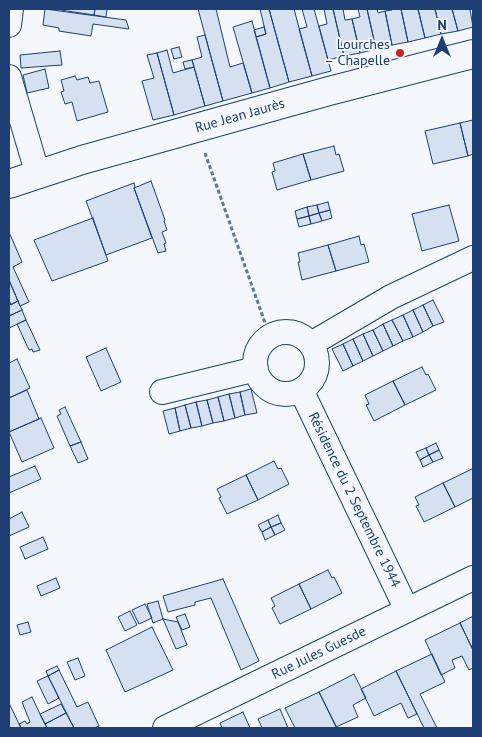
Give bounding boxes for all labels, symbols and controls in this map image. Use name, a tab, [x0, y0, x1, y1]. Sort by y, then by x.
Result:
north arrow	[417, 15, 467, 65]
text: N	[437, 16, 447, 34]
place label: Lourches – Chapelle	[324, 37, 390, 70]
marker: Lourches – Chapelle	[394, 47, 406, 59]
street label: Rue Jean Jaurès	[193, 95, 287, 137]
street label: Résidence du 2 Septembre 1944	[304, 410, 404, 590]
street label: Rue Jules Guesde	[269, 623, 369, 683]

